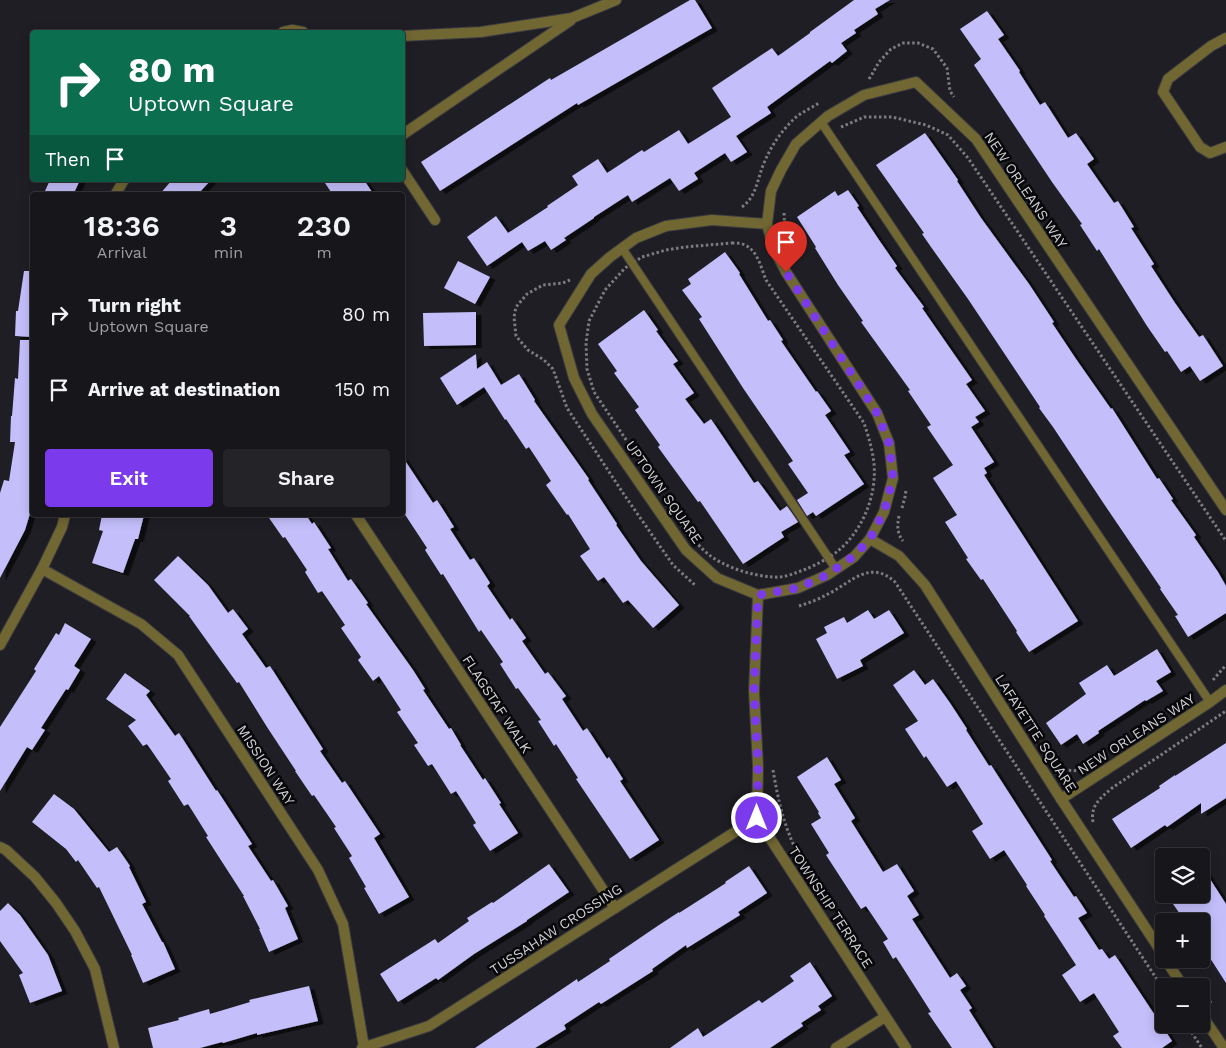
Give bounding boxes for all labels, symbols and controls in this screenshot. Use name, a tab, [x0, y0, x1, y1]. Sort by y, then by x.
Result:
text: 80 m	[128, 49, 215, 91]
icon: right	[45, 50, 110, 115]
text: Uptown Square	[128, 91, 294, 116]
street label: NEW ORLEANS WAY	[981, 129, 1071, 251]
icon: arrive	[101, 145, 129, 173]
text: Then	[45, 148, 91, 171]
text: 18:36	[84, 208, 160, 243]
text: 3	[220, 208, 237, 243]
text: 230	[297, 208, 351, 243]
pin	[765, 221, 807, 272]
icon: arrive	[772, 228, 800, 256]
text: Arrival	[97, 243, 147, 262]
text: min	[214, 243, 243, 262]
text: m	[316, 243, 332, 262]
text: Turn right	[88, 294, 181, 317]
icon: right	[45, 301, 73, 329]
text: 80 m	[342, 303, 390, 326]
text: Uptown Square	[88, 317, 209, 336]
icon: arrive	[45, 376, 73, 404]
text: Arrive at destination	[88, 378, 280, 401]
text: 150 m	[335, 378, 390, 401]
street label: UPTOWN SQUARE	[622, 437, 706, 547]
button: Exit	[45, 449, 213, 507]
button: Share	[223, 449, 390, 507]
street label: FLAGSTAF WALK	[459, 652, 535, 756]
street label: LAFAYETTE SQUARE	[992, 671, 1080, 795]
street label: NEW ORLEANS WAY	[1074, 690, 1198, 778]
street label: MISSION WAY	[234, 722, 298, 808]
position arrow	[730, 791, 782, 843]
street label: TOWNSHIP TERRACE	[786, 843, 876, 971]
map controls	[1155, 848, 1210, 1033]
button: layers	[1155, 848, 1210, 903]
street label: TUSSAHAW CROSSING	[487, 880, 625, 978]
button: +	[1155, 913, 1210, 968]
button: −	[1155, 978, 1210, 1033]

